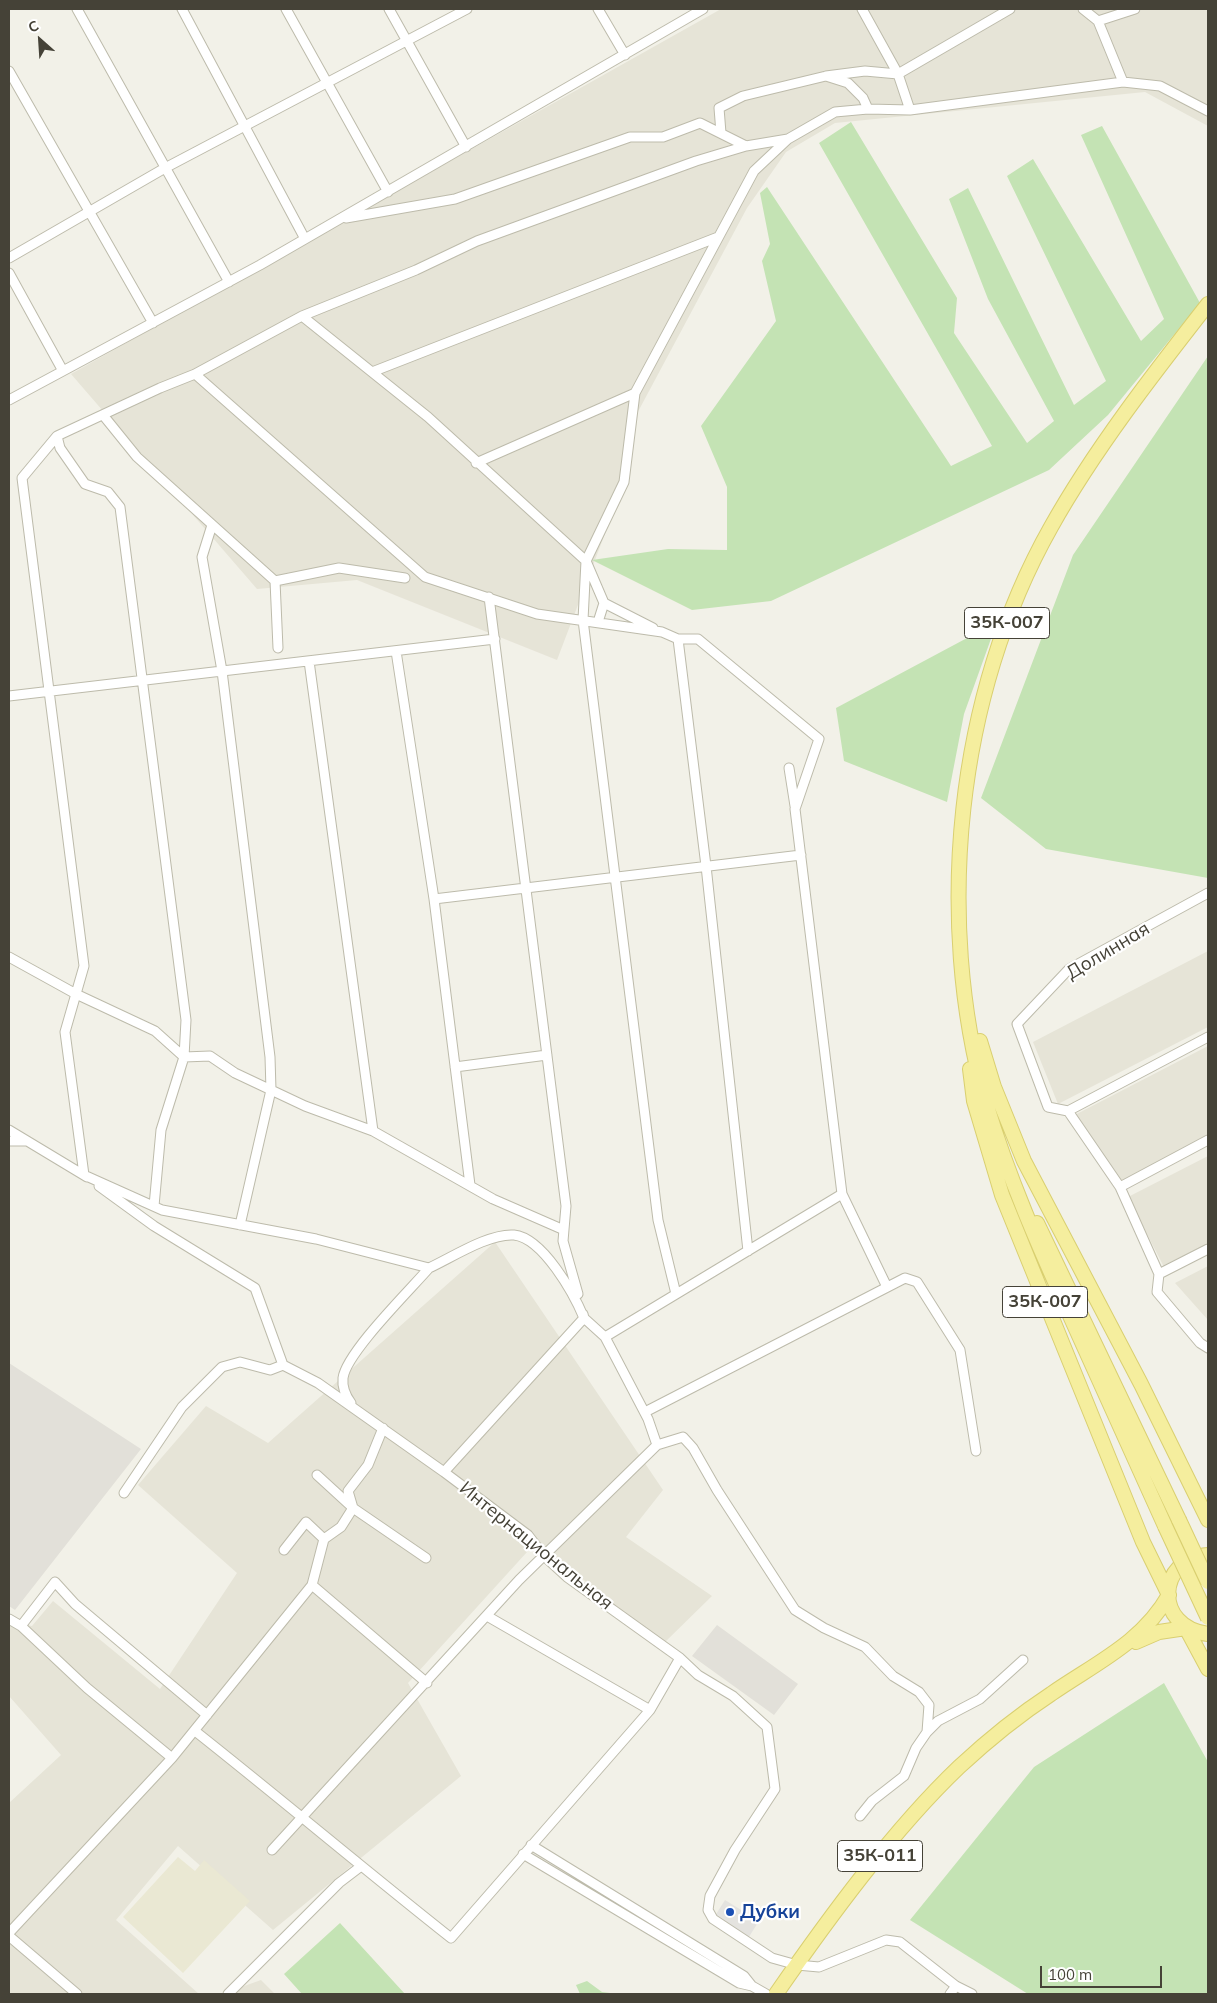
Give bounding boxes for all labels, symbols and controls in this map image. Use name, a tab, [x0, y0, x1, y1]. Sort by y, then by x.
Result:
north arrow	[15, 15, 65, 65]
text: С	[25, 16, 42, 37]
road number: 35К-007	[964, 608, 1050, 638]
street label: Долинная	[1062, 917, 1154, 985]
road number: 35К-007	[1002, 1286, 1088, 1318]
street label: Интернациональная	[455, 1477, 617, 1615]
road number: 35К-011	[838, 1840, 922, 1872]
place label: Дубки	[740, 1901, 800, 1923]
marker: Дубки	[724, 1906, 736, 1918]
scale bar	[1042, 1956, 1164, 1988]
text: 100 m	[1048, 1965, 1092, 1984]

